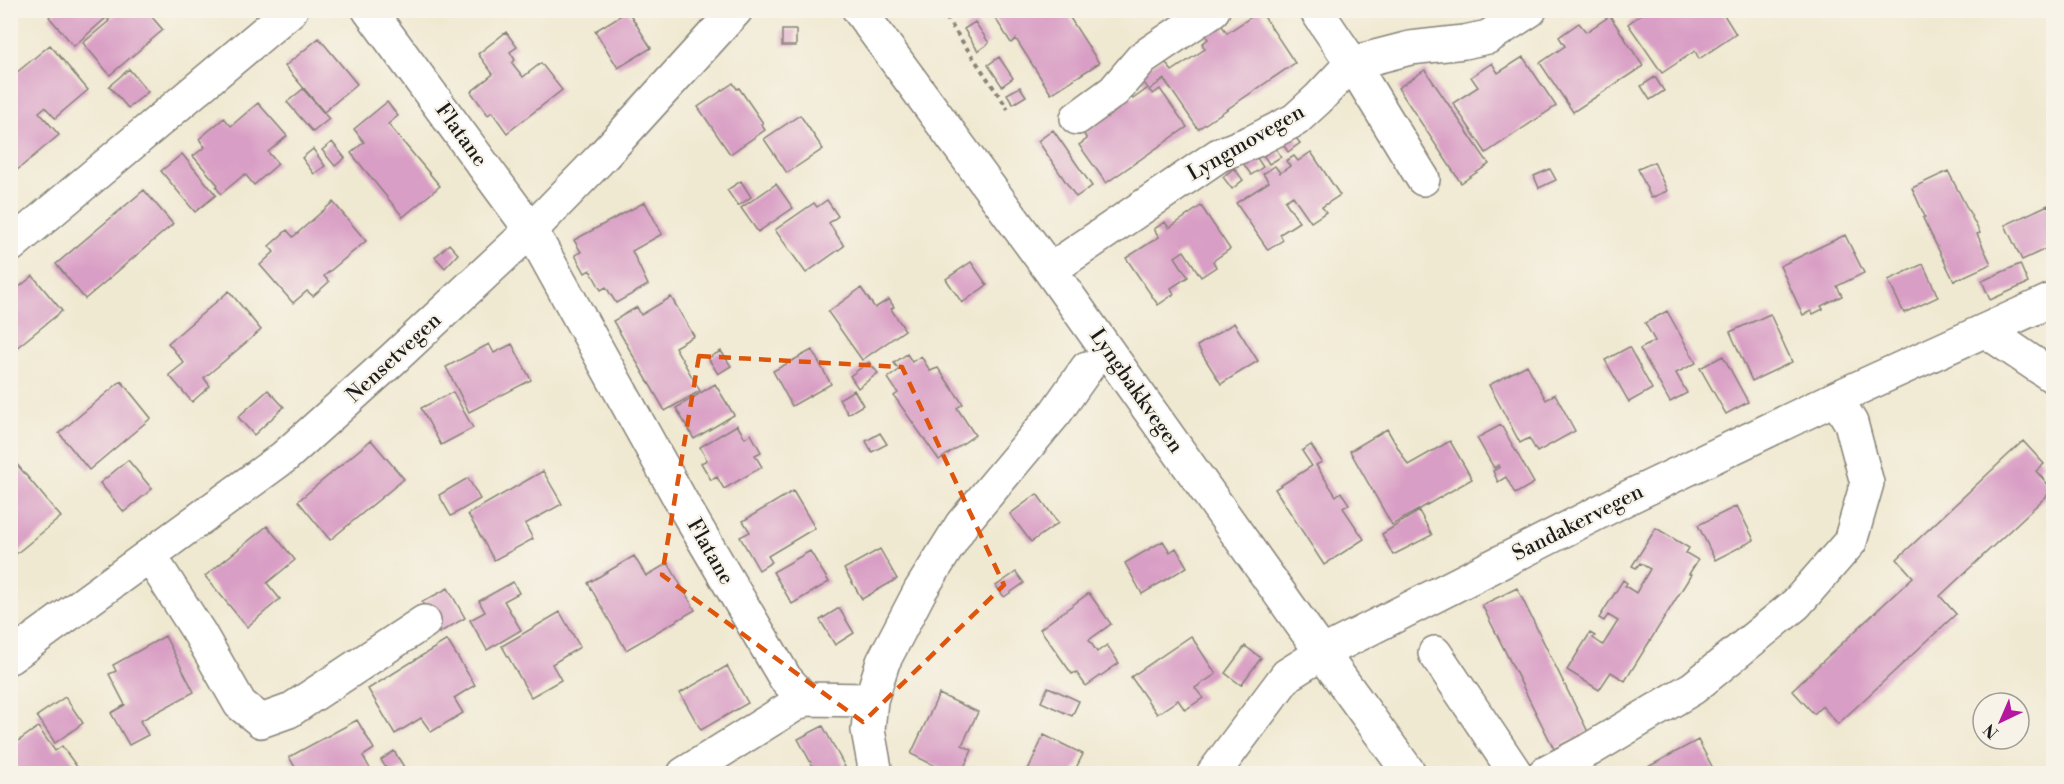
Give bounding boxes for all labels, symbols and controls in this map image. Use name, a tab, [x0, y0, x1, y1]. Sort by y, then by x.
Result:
street label: Flatane	[429, 98, 493, 172]
street label: Lyngmovegen	[1183, 99, 1310, 187]
street label: Nensetvegen	[341, 307, 447, 409]
street label: Lyngbakkvegen	[1083, 324, 1189, 459]
street label: Sandakervegen	[1508, 479, 1648, 567]
street label: Flatane	[681, 514, 739, 590]
north arrow	[1971, 691, 2031, 751]
text: N	[1980, 719, 2003, 743]

